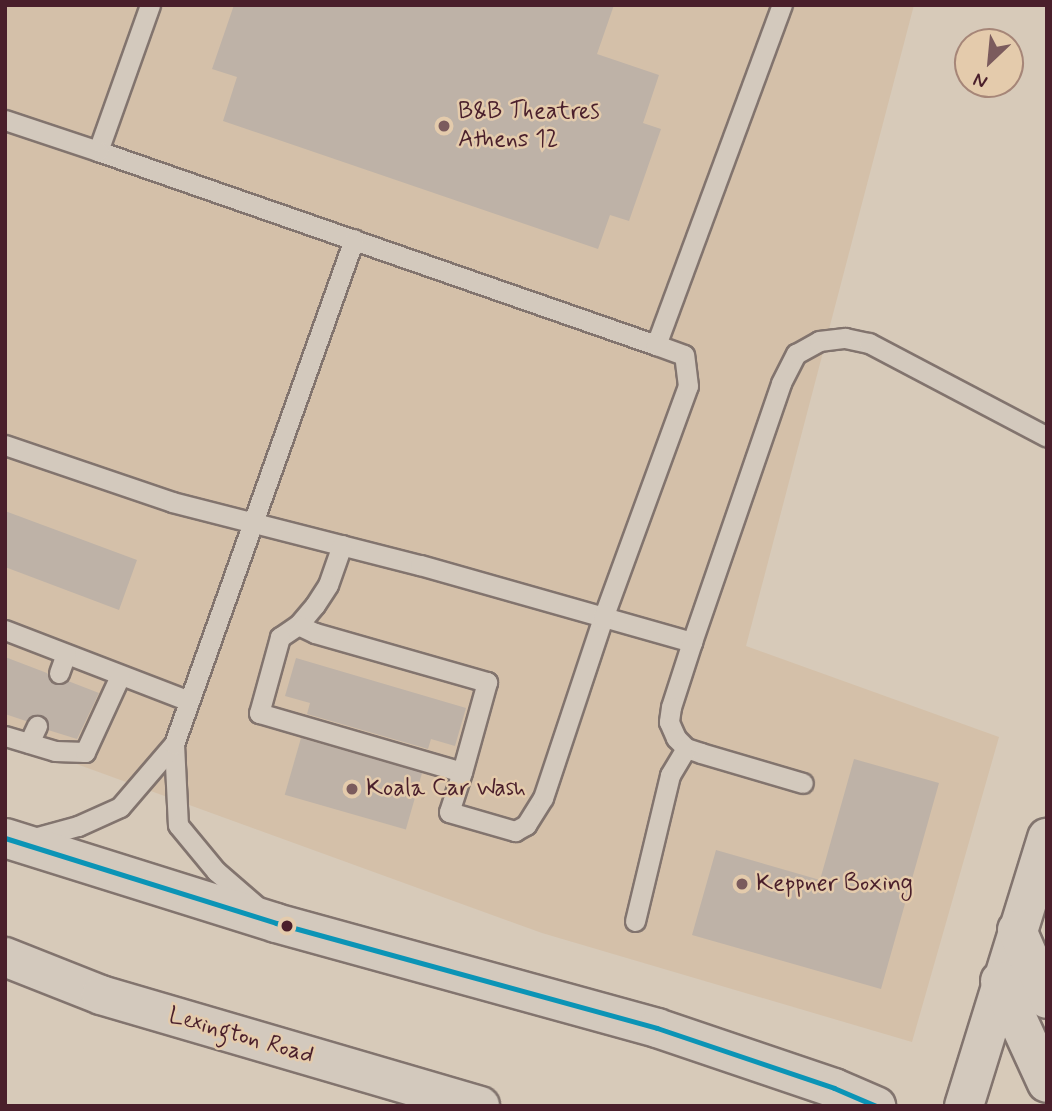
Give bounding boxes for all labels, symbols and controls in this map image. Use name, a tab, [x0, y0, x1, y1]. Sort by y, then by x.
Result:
north arrow	[954, 28, 1024, 98]
text: N	[969, 67, 992, 95]
place label: B&B Theatres Athens 12	[458, 98, 598, 154]
marker: B&B Theatres Athens 12	[436, 118, 452, 134]
place label: Koala Car Wash	[366, 775, 532, 803]
marker: Koala Car Wash	[344, 781, 360, 797]
place label: Keppner Boxing	[756, 870, 917, 898]
marker: Keppner Boxing	[734, 876, 750, 892]
unlabelled marker	[280, 919, 294, 933]
street label: Lexington Road	[165, 1002, 317, 1070]

